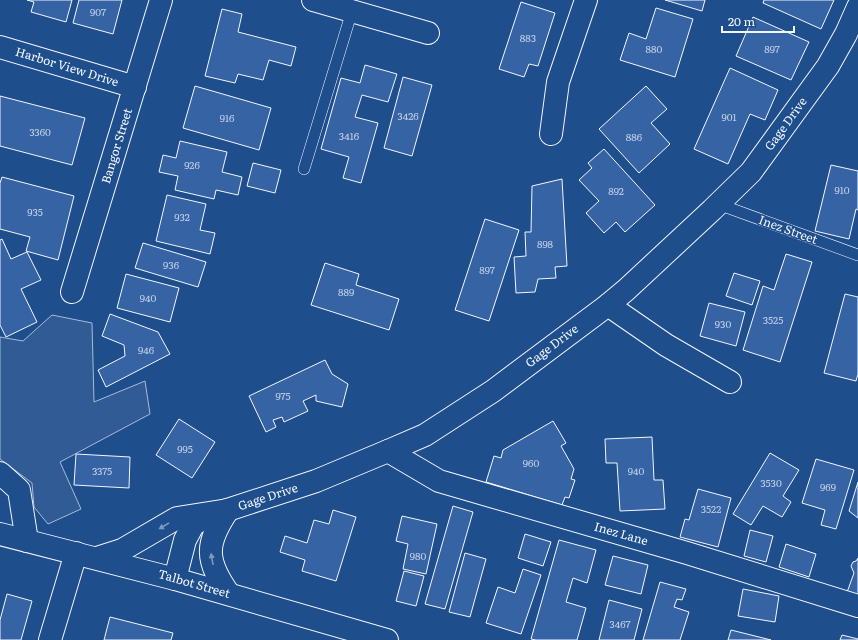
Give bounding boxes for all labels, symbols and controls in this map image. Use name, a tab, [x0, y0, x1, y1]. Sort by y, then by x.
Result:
house number: 907	[90, 4, 106, 19]
scale bar	[722, 8, 794, 34]
text: 20 m	[728, 12, 755, 30]
house number: 883	[520, 30, 536, 45]
house number: 880	[646, 41, 663, 56]
house number: 897	[764, 41, 780, 56]
street label: Harbor View Drive	[13, 42, 121, 90]
street label: Gage Drive	[760, 93, 811, 154]
street label: Bangor Street	[96, 106, 136, 186]
house number: 3426	[397, 108, 419, 123]
house number: 901	[721, 109, 737, 124]
house number: 916	[220, 110, 235, 125]
house number: 3360	[29, 124, 51, 139]
house number: 3416	[339, 128, 360, 143]
house number: 886	[626, 129, 643, 144]
house number: 926	[184, 157, 200, 172]
house number: 910	[834, 182, 850, 197]
house number: 892	[608, 183, 624, 198]
house number: 935	[27, 204, 43, 219]
house number: 932	[174, 209, 190, 224]
street label: Inez Street	[756, 210, 820, 248]
house number: 898	[537, 236, 554, 251]
house number: 936	[163, 257, 180, 272]
house number: 897	[479, 262, 495, 277]
house number: 889	[338, 284, 354, 299]
house number: 940	[140, 290, 156, 305]
house number: 3525	[763, 312, 783, 327]
house number: 930	[715, 316, 731, 331]
street label: Gage Drive	[521, 319, 582, 371]
house number: 946	[138, 342, 155, 357]
house number: 975	[275, 388, 291, 403]
house number: 995	[177, 441, 193, 456]
house number: 960	[523, 455, 539, 470]
house number: 3375	[92, 463, 112, 478]
house number: 940	[628, 463, 644, 478]
house number: 3530	[760, 475, 782, 490]
street label: Gage Drive	[235, 478, 300, 514]
house number: 969	[820, 479, 836, 494]
house number: 3522	[701, 501, 721, 516]
street label: Inez Lane	[592, 517, 650, 549]
one-way arrow	[158, 522, 170, 529]
house number: 980	[410, 548, 426, 563]
one-way arrow	[209, 553, 215, 565]
street label: Talbot Street	[156, 564, 233, 602]
house number: 3467	[609, 616, 631, 631]

